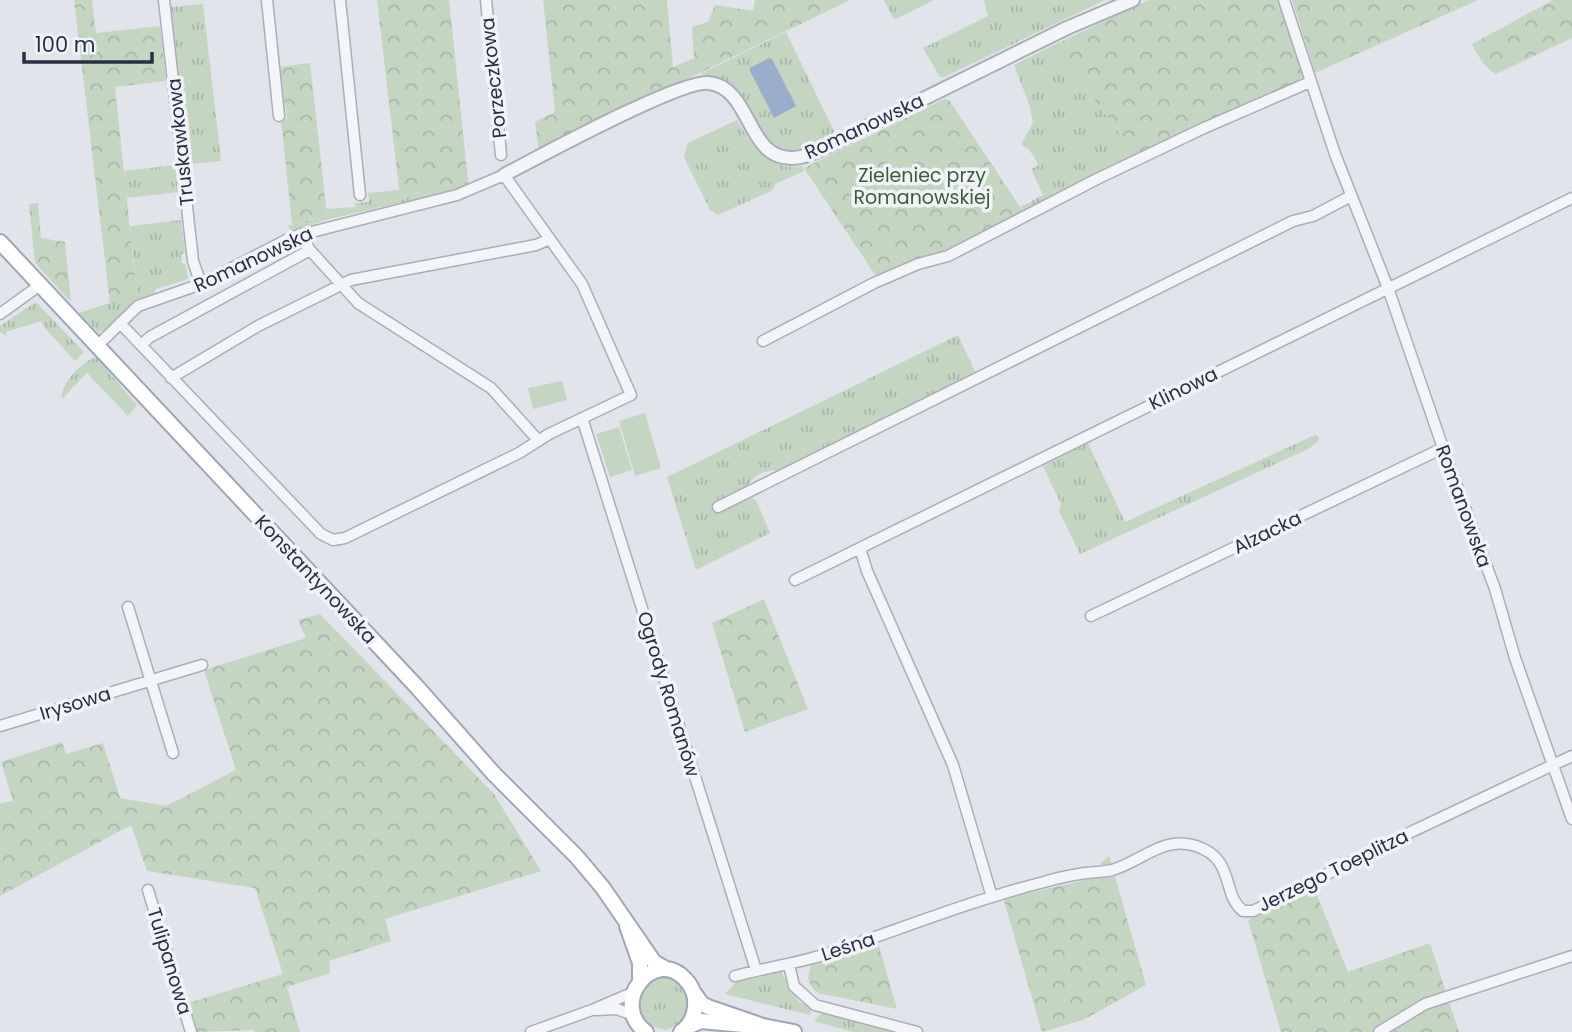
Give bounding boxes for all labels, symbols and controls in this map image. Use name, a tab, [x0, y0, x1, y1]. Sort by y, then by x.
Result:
street label: Porzeczkowa	[474, 16, 513, 140]
scale bar	[24, 21, 152, 65]
text: 100 m	[35, 30, 95, 59]
street label: Truskawkowa	[160, 77, 201, 207]
street label: Romanowska	[800, 87, 928, 166]
park label: Zieleniec przy Romanowskiej	[854, 162, 990, 211]
street label: Romanowska	[189, 220, 317, 299]
street label: Klinowa	[1144, 360, 1222, 417]
street label: Romanowska	[1429, 441, 1498, 571]
street label: Alzacka	[1228, 504, 1306, 561]
street label: Konstantynowska	[249, 509, 383, 650]
street label: Ogrody Romanów	[631, 608, 707, 781]
street label: Irysowa	[36, 680, 114, 727]
street label: Jerzego Toeplitza	[1253, 822, 1413, 919]
street label: Tulipanowa	[140, 904, 199, 1018]
street label: Leśna	[818, 925, 878, 968]

